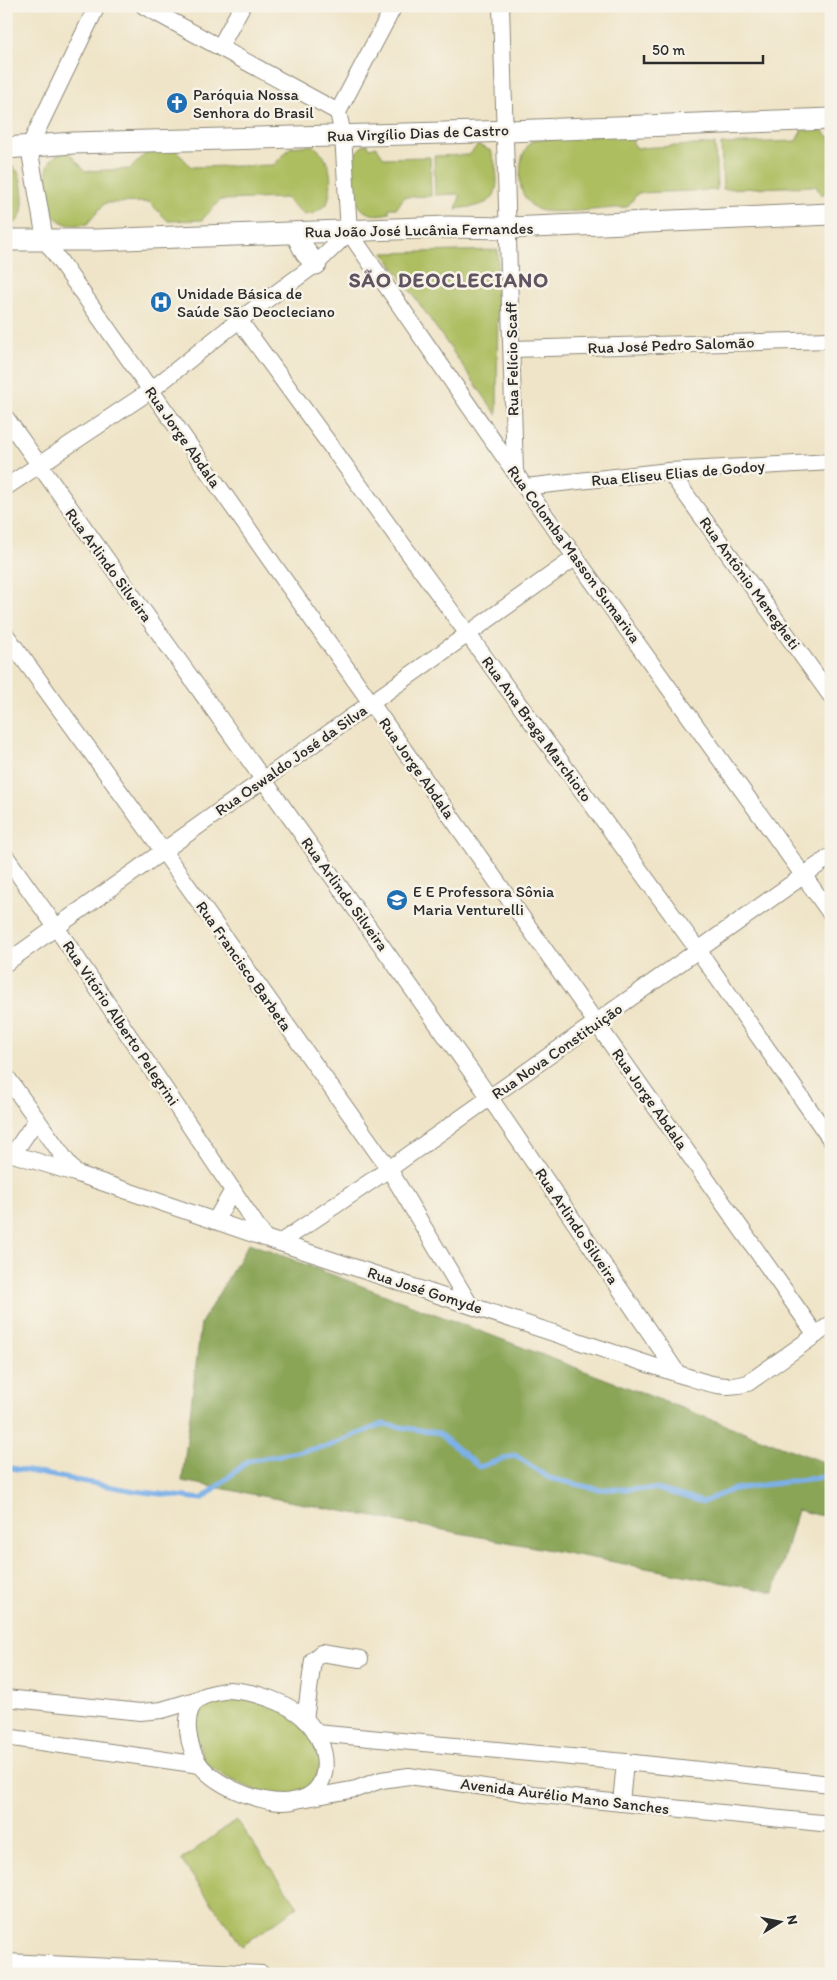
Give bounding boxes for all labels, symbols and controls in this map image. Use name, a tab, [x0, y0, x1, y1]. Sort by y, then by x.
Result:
scale bar	[644, 32, 763, 64]
text: 50 m	[652, 41, 685, 59]
place label: Paróquia Nossa Senhora do Brasil	[193, 85, 314, 122]
church icon: Paróquia Nossa Senhora do Brasil	[165, 91, 189, 115]
street label: Rua Virgílio Dias de Castro	[327, 120, 509, 146]
street label: Rua João José Lucânia Fernandes	[304, 219, 534, 241]
district label: SÃO DEOCLECIANO	[349, 267, 549, 292]
place label: Unidade Básica de Saúde São Deocleciano	[177, 284, 335, 321]
hospital icon: Unidade Básica de Saúde São Deocleciano	[149, 290, 173, 314]
street label: Rua Felício Scaff	[501, 301, 522, 416]
street label: Rua José Pedro Salomão	[587, 333, 755, 357]
street label: Rua Jorge Abdala	[141, 383, 225, 492]
street label: Rua Eliseu Elias de Godoy	[590, 456, 766, 490]
street label: Rua Colomba Masson Sumariva	[503, 462, 645, 647]
street label: Rua Arlindo Silveira	[61, 504, 157, 626]
street label: Rua Antônio Menegheti	[695, 513, 805, 653]
street label: Rua Ana Braga Marchioto	[478, 653, 596, 805]
street label: Rua Oswaldo José da Silva	[211, 700, 371, 820]
street label: Rua Jorge Abdala	[375, 714, 459, 823]
street label: Rua Arlindo Silveira	[297, 833, 393, 955]
place label: E E Professora Sônia Maria Venturelli	[413, 882, 555, 919]
school or university icon: E E Professora Sônia Maria Venturelli	[385, 888, 409, 912]
street label: Rua Francisco Barbeta	[192, 897, 296, 1035]
street label: Rua Vitório Alberto Pelegrini	[59, 937, 183, 1109]
street label: Rua Nova Constituição	[488, 999, 626, 1103]
street label: Rua Jorge Abdala	[608, 1045, 692, 1154]
street label: Rua Arlindo Silveira	[531, 1164, 623, 1288]
street label: Rua José Gomyde	[365, 1262, 485, 1318]
street label: Avenida Aurélio Mano Sanches	[460, 1774, 670, 1818]
north arrow	[754, 1898, 804, 1948]
text: N	[783, 1914, 802, 1926]

